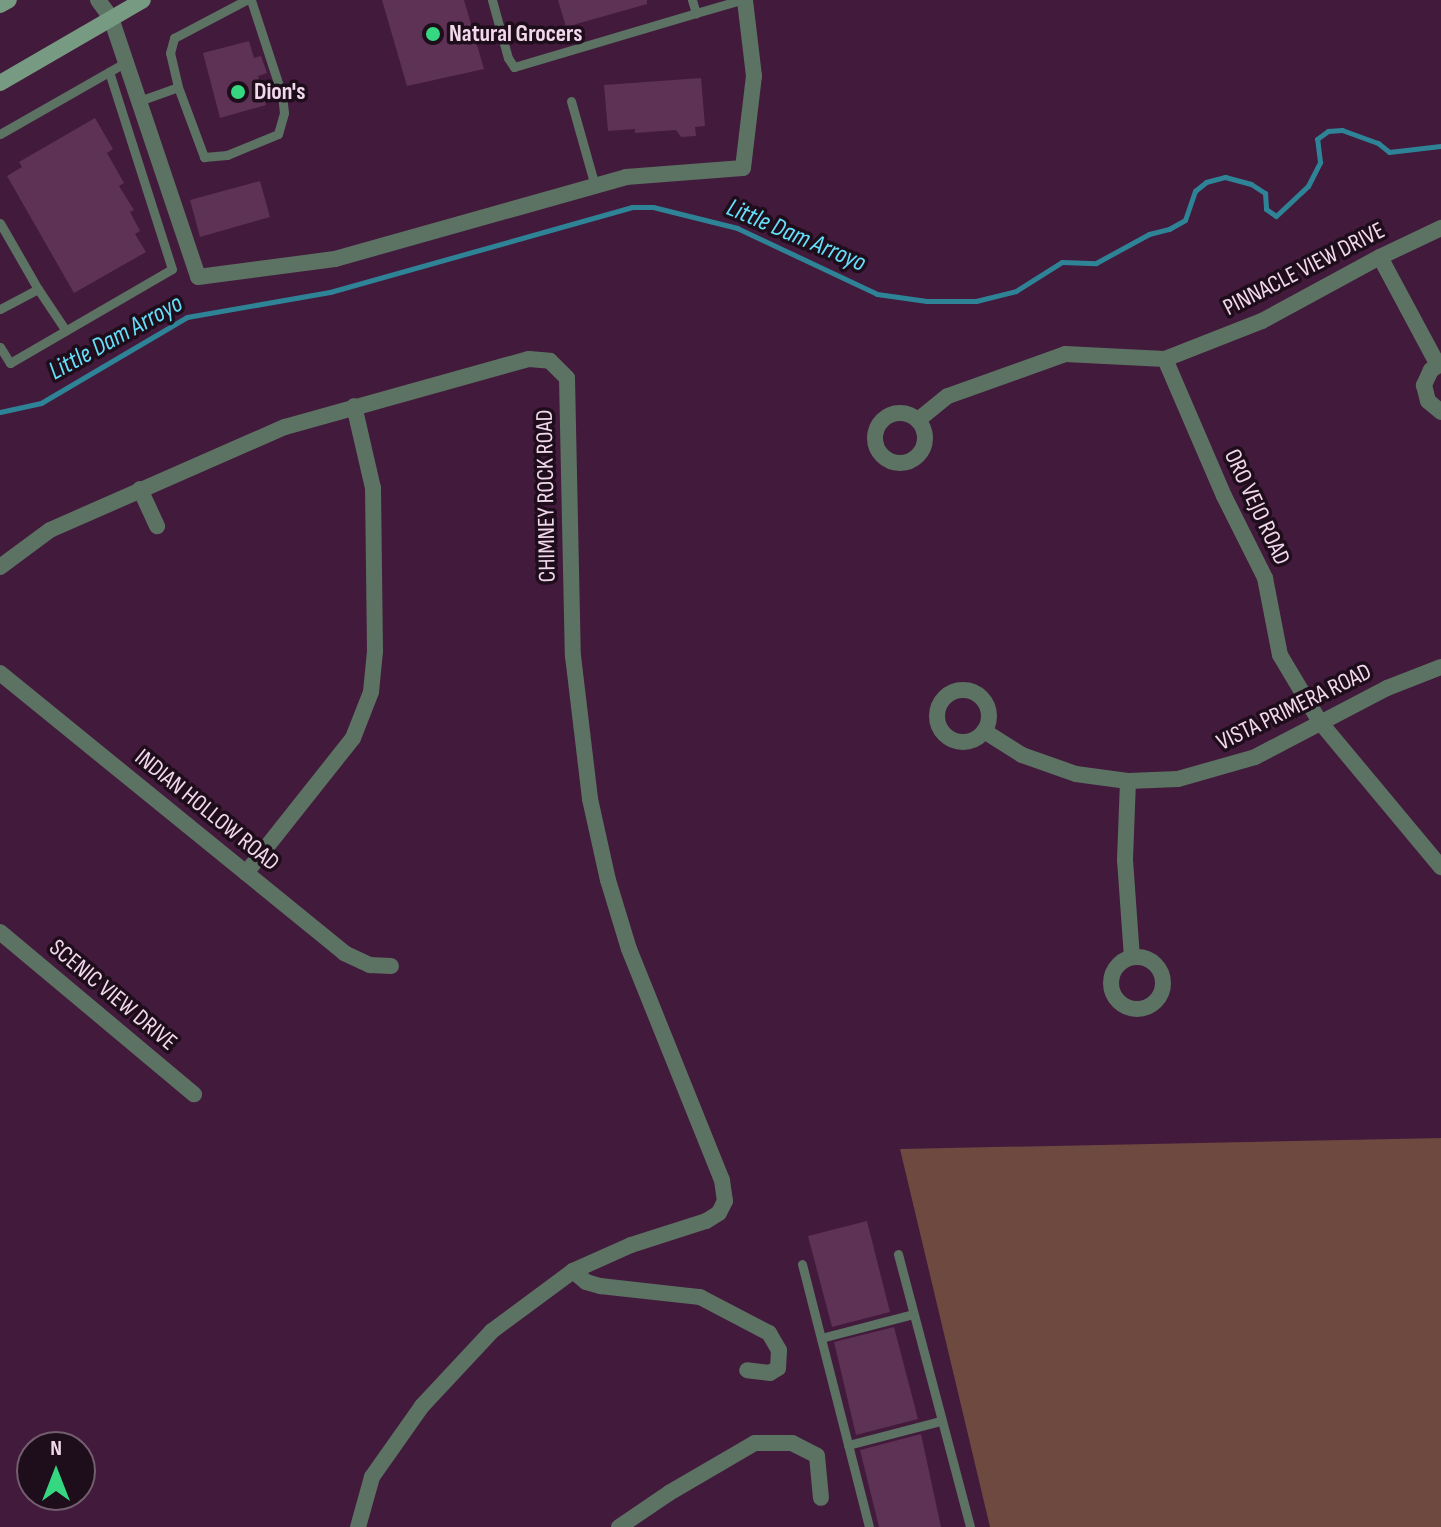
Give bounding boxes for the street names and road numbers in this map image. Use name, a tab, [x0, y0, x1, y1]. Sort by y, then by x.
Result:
street label: PINNACLE VIEW DRIVE	[1219, 216, 1389, 322]
street label: CHIMNEY ROCK ROAD	[530, 409, 562, 583]
street label: ORO VEJO ROAD	[1218, 445, 1296, 569]
street label: VISTA PRIMERA ROAD	[1212, 657, 1376, 757]
street label: INDIAN HOLLOW ROAD	[129, 743, 285, 877]
street label: SCENIC VIEW DRIVE	[43, 933, 183, 1057]

